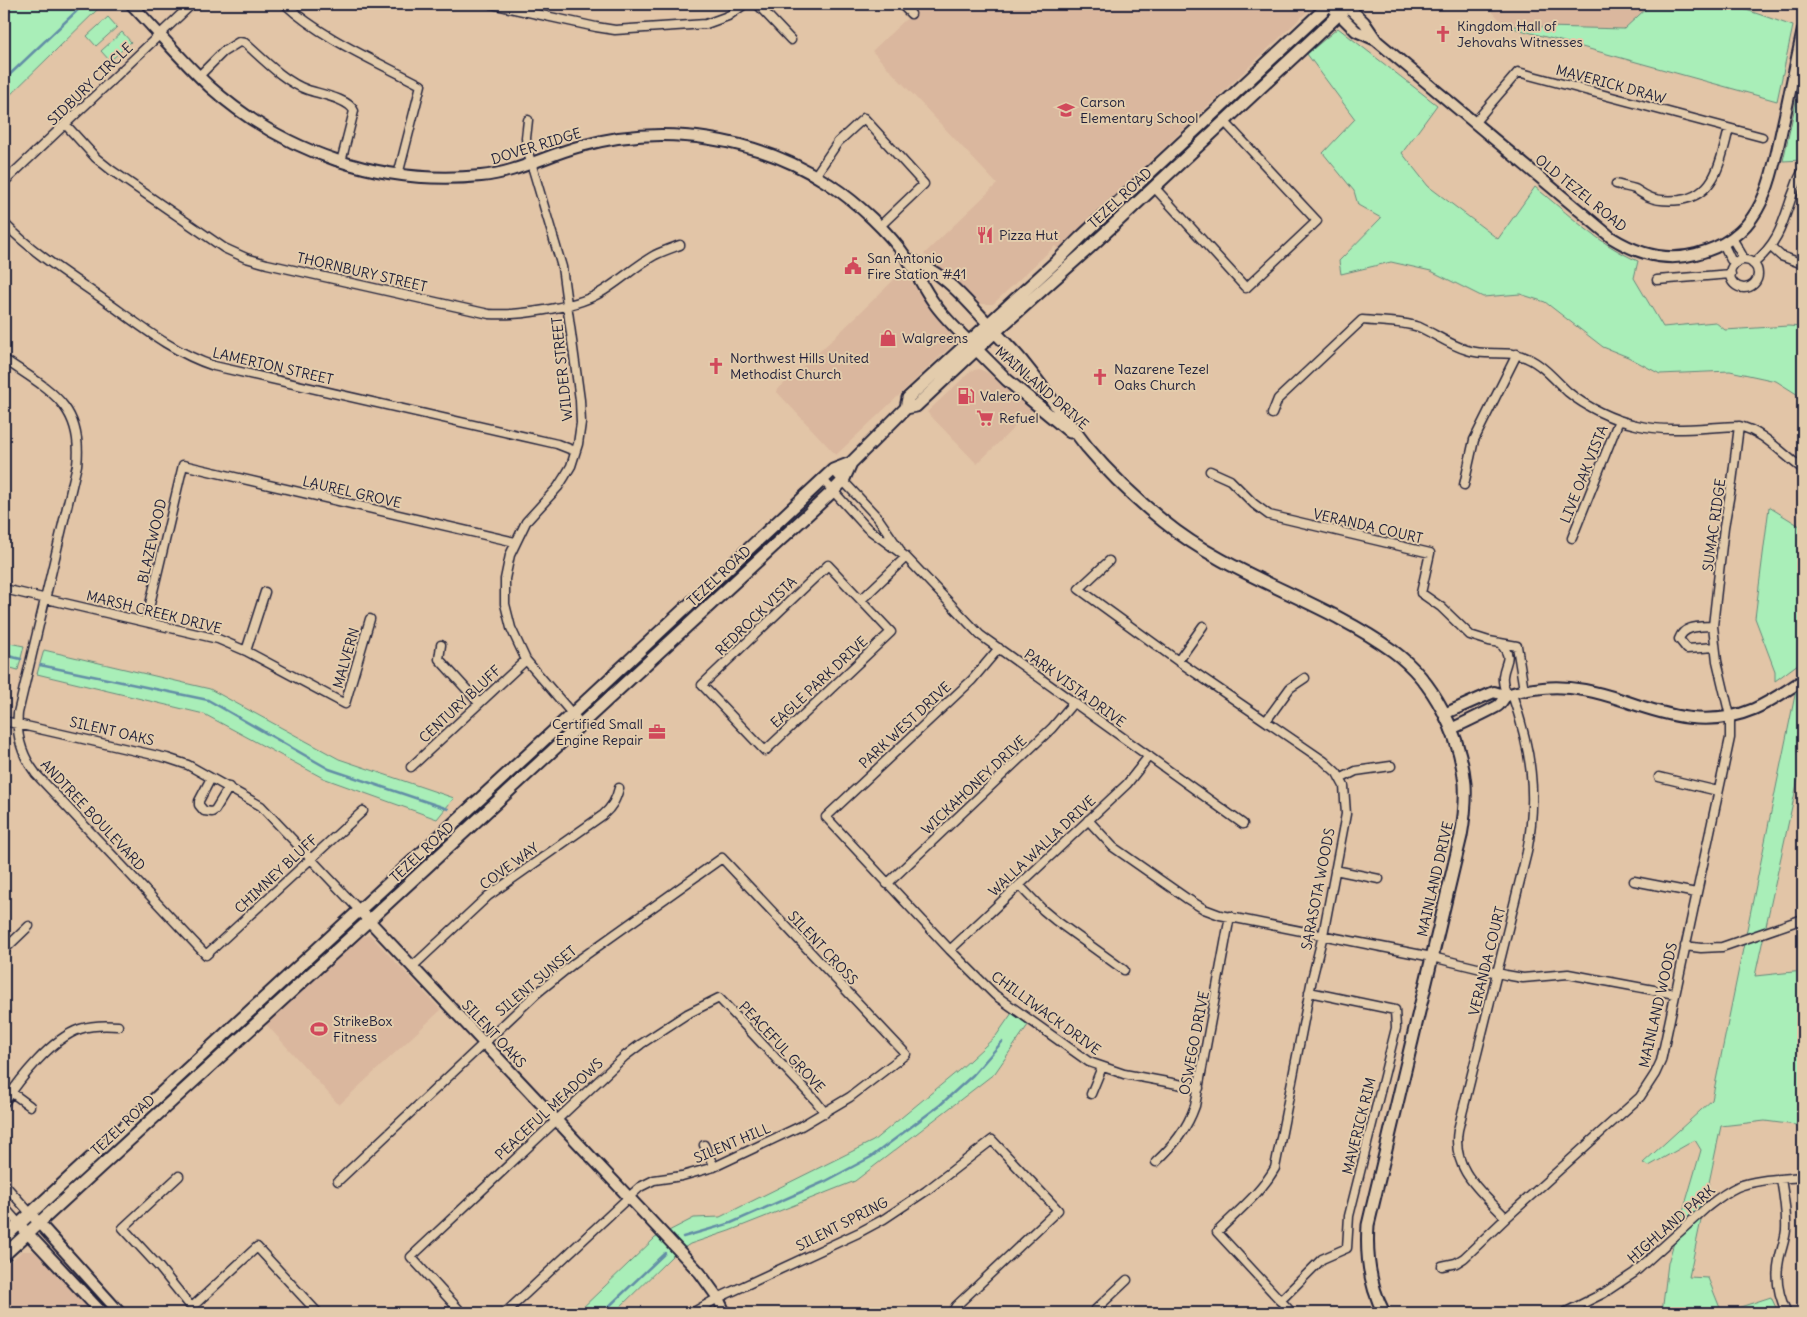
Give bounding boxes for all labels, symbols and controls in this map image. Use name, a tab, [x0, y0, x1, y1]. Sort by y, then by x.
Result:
place label: Kingdom Hall of Jehovahs Witnesses	[1457, 17, 1583, 51]
church icon: Kingdom Hall of Jehovahs Witnesses	[1433, 24, 1453, 44]
street label: SIDBURY CIRCLE	[44, 39, 136, 129]
street label: MAVERICK DRAW	[1554, 61, 1668, 107]
place label: Carson Elementary School	[1080, 93, 1198, 127]
school or university icon: Carson Elementary School	[1056, 100, 1076, 120]
street label: DOVER RIDGE	[489, 124, 583, 168]
street label: OLD TEZEL ROAD	[1531, 150, 1631, 236]
street label: TEZEL ROAD	[1084, 164, 1156, 232]
restaurant icon: Pizza Hut	[975, 225, 995, 245]
place label: Pizza Hut	[999, 226, 1058, 244]
street label: THORNBURY STREET	[295, 248, 429, 296]
place label: San Antonio Fire Station #41	[867, 249, 966, 283]
public building icon: San Antonio Fire Station #41	[843, 256, 863, 276]
street label: WILDER STREET	[548, 316, 576, 422]
shop icon: Walgreens	[878, 328, 898, 348]
place label: Walgreens	[902, 329, 968, 347]
street label: LAMERTON STREET	[211, 343, 335, 389]
street label: MAINLAND DRIVE	[992, 343, 1092, 433]
place label: Northwest Hills United Methodist Church	[730, 349, 869, 383]
church icon: Northwest Hills United Methodist Church	[706, 356, 726, 376]
place label: Nazarene Tezel Oaks Church	[1114, 360, 1209, 394]
church icon: Nazarene Tezel Oaks Church	[1090, 367, 1110, 387]
fuel station icon: Valero	[956, 386, 976, 406]
place label: Valero	[980, 387, 1020, 405]
supermarket icon: Refuel	[975, 408, 995, 428]
place label: Refuel	[999, 409, 1039, 427]
street label: LIVE OAK VISTA	[1556, 422, 1612, 526]
street label: LAUREL GROVE	[301, 472, 403, 512]
street label: SUMAC RIDGE	[1699, 477, 1729, 573]
street label: BLAZEWOOD	[134, 497, 170, 585]
street label: VERANDA COURT	[1311, 505, 1425, 547]
street label: TEZEL ROAD	[683, 542, 755, 610]
street label: REDROCK VISTA	[712, 573, 800, 659]
street label: MARSH CREEK DRIVE	[84, 586, 224, 638]
street label: MALVERN	[329, 626, 363, 690]
street label: EAGLE PARK DRIVE	[767, 632, 871, 732]
street label: PARK VISTA DRIVE	[1021, 645, 1129, 731]
street label: CENTURY BLUFF	[415, 661, 505, 747]
street label: PARK WEST DRIVE	[855, 678, 955, 772]
street label: SILENT OAKS	[68, 713, 156, 750]
place label: Certified Small Engine Repair	[552, 715, 643, 749]
office icon: Certified Small Engine Repair	[647, 722, 667, 742]
street label: WICKAHONEY DRIVE	[918, 732, 1030, 838]
street label: ANDTREE BOULEVARD	[37, 756, 149, 874]
street label: WALLA WALLA DRIVE	[985, 792, 1099, 900]
street label: TEZEL ROAD	[386, 818, 458, 886]
street label: MAINLAND DRIVE	[1413, 820, 1457, 938]
street label: SARASOTA WOODS	[1297, 826, 1339, 952]
street label: CHIMNEY BLUFF	[231, 831, 321, 917]
street label: COVE WAY	[476, 838, 542, 893]
street label: VERANDA COURT	[1465, 904, 1509, 1018]
street label: SILENT CROSS	[784, 907, 862, 989]
street label: MAINLAND WOODS	[1635, 941, 1681, 1069]
street label: SILENT SUNSET	[492, 942, 580, 1020]
street label: CHILLIWACK DRIVE	[988, 967, 1104, 1059]
street label: OSWEGO DRIVE	[1175, 989, 1213, 1097]
street label: SILENT OAKS	[458, 996, 530, 1072]
street label: PEACEFUL GROVE	[735, 998, 829, 1096]
place label: StrikeBox Fitness	[333, 1012, 393, 1046]
sports icon: StrikeBox Fitness	[309, 1019, 329, 1039]
street label: PEACEFUL MEADOWS	[491, 1054, 607, 1164]
street label: MAVERICK RIM	[1338, 1076, 1380, 1176]
street label: TEZEL ROAD	[87, 1091, 159, 1159]
street label: SILENT HILL	[691, 1119, 773, 1167]
street label: HIGHLAND PARK	[1624, 1181, 1719, 1267]
street label: SILENT SPRING	[793, 1193, 891, 1255]

